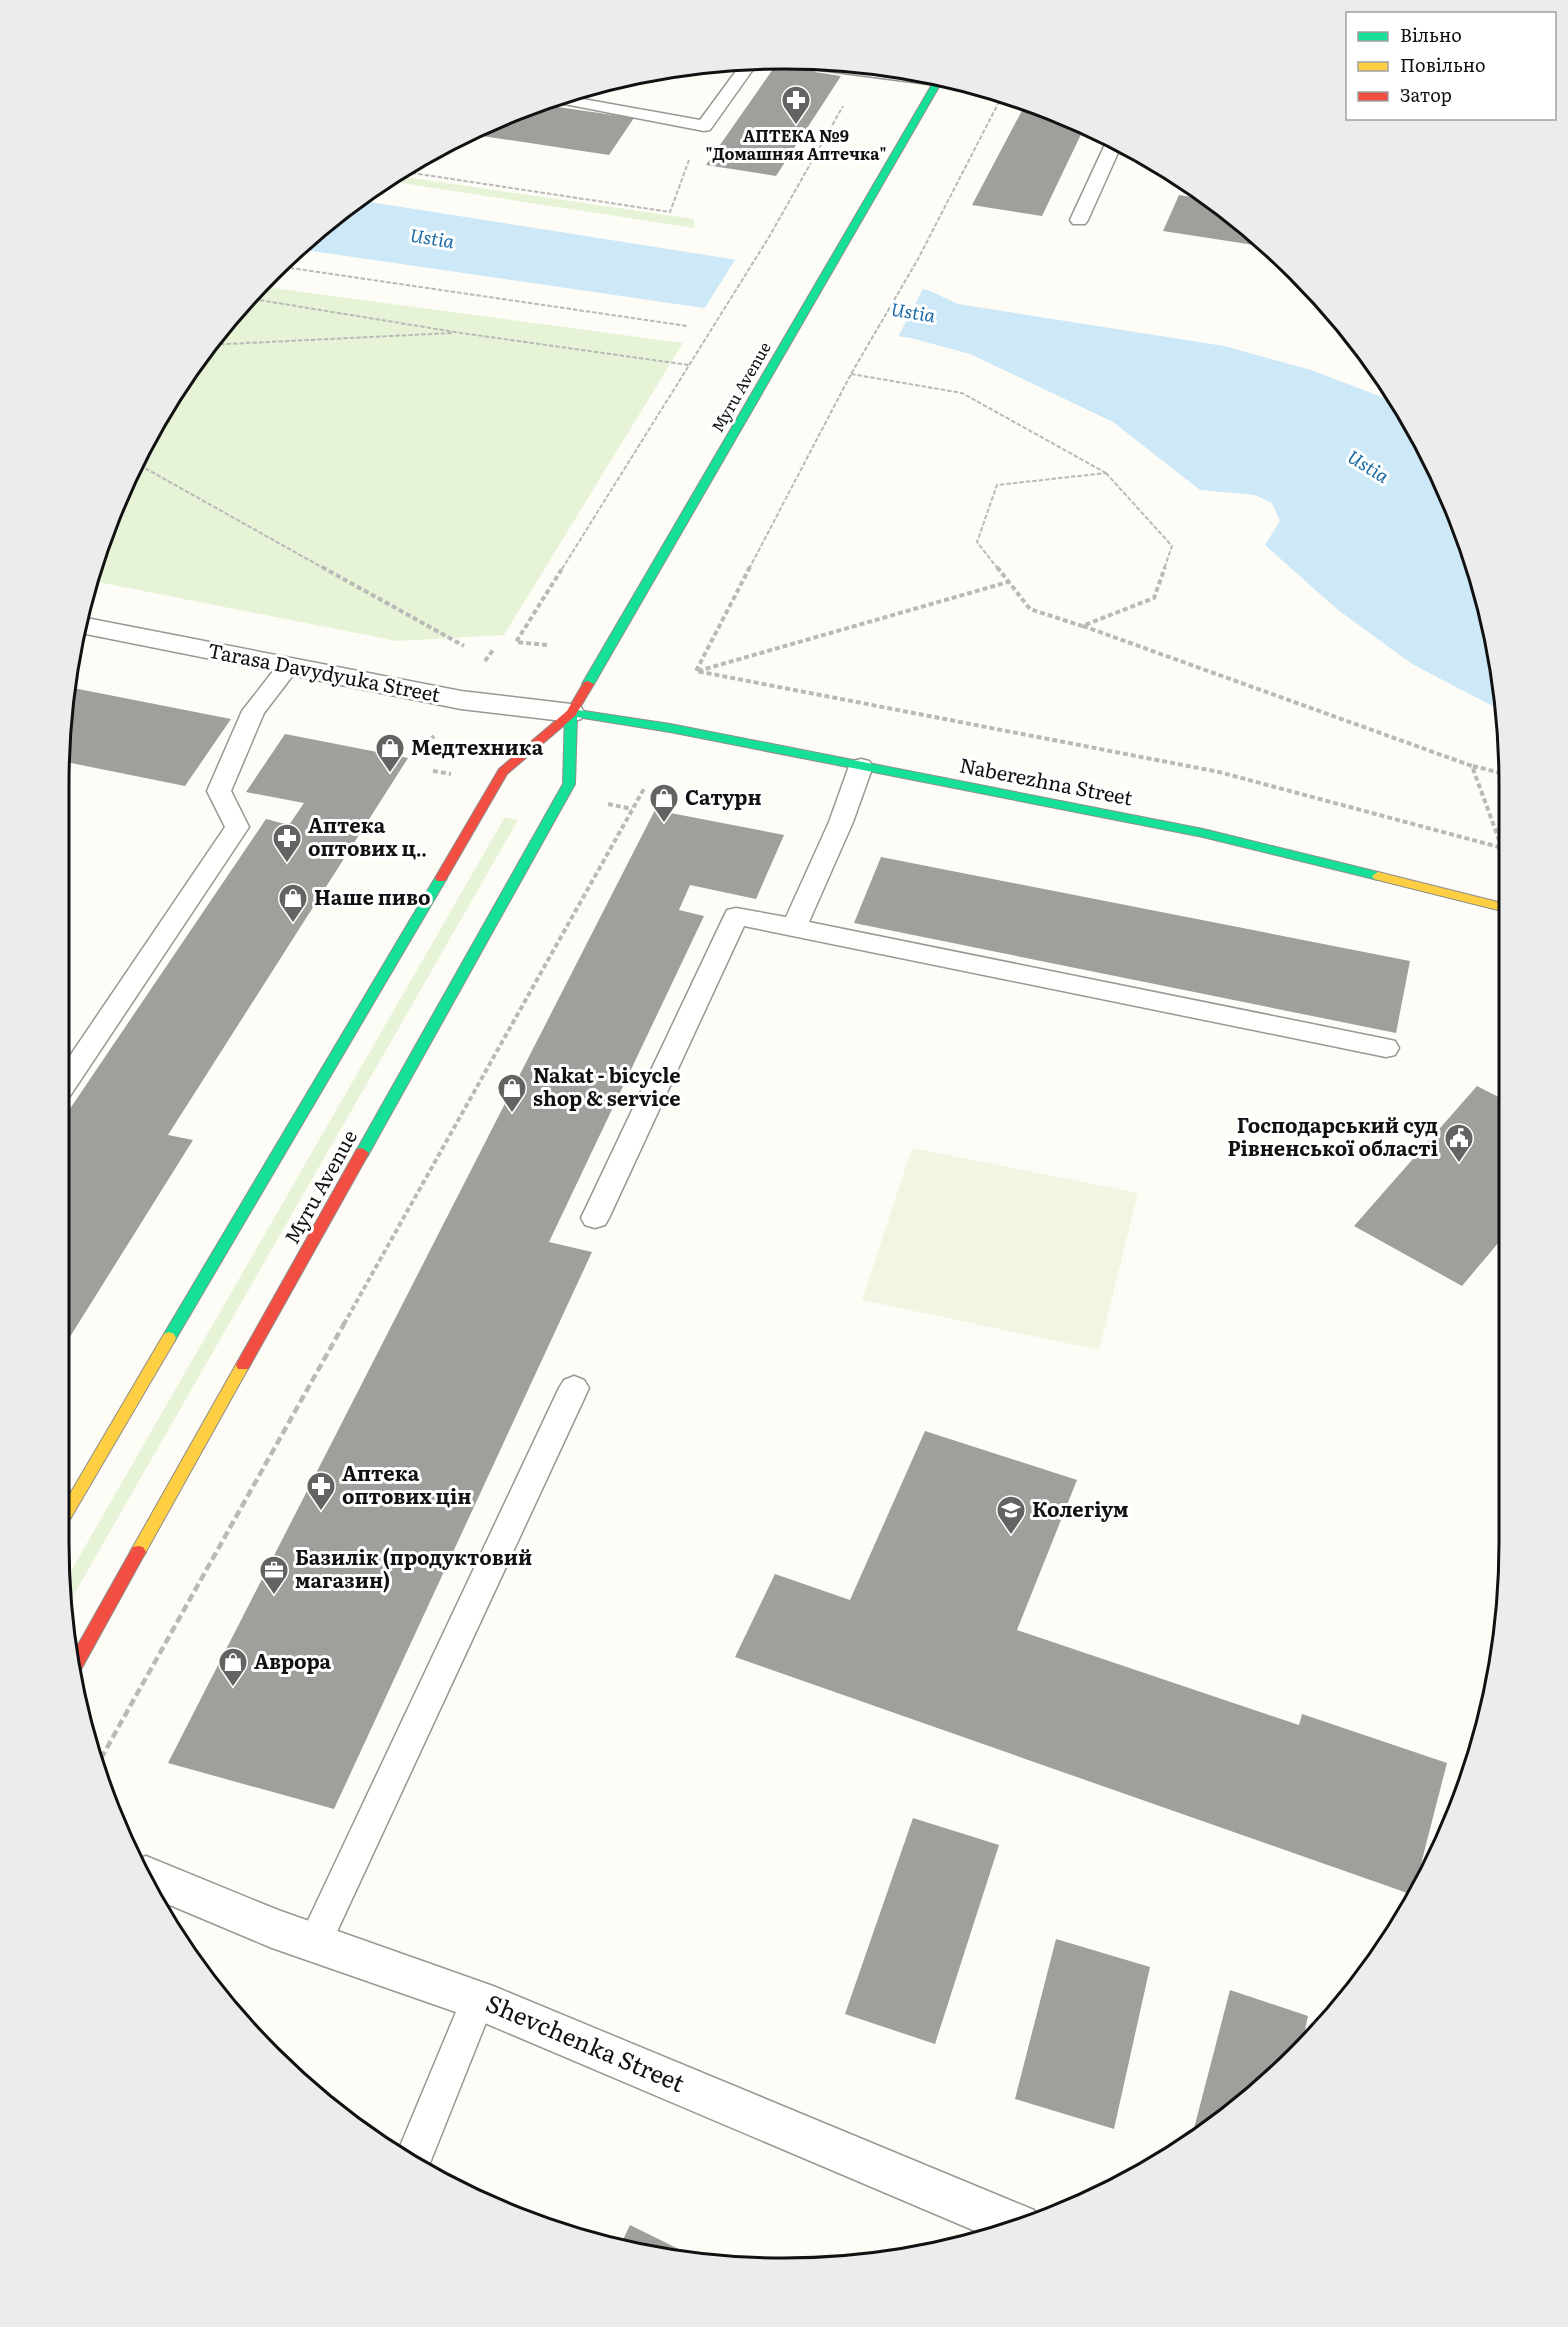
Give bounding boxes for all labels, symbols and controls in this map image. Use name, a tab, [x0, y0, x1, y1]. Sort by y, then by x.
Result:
legend	[1346, 12, 1556, 120]
text: Вільно	[1400, 21, 1462, 48]
text: Повільно	[1400, 51, 1486, 78]
text: Затор	[1400, 81, 1452, 108]
pharmacy icon: АПТЕКА №9 "Домашняя Аптечка"	[780, 84, 812, 126]
place label: АПТЕКА №9 "Домашняя Аптечка"	[706, 123, 886, 165]
water label: Ustia	[408, 221, 457, 254]
water label: Ustia	[889, 295, 938, 328]
street label: Myru Avenue	[704, 337, 776, 436]
water label: Ustia	[1343, 443, 1395, 489]
street label: Tarasa Davydyuka Street	[206, 634, 443, 708]
place label: Медтехника	[411, 731, 544, 761]
shop icon: Медтехника	[374, 732, 406, 774]
street label: Naberezhna Street	[957, 749, 1136, 812]
place label: Сатурн	[685, 781, 762, 811]
shop icon: Сатурн	[648, 782, 680, 824]
place label: Аптека оптових ц‥	[308, 809, 427, 862]
pharmacy icon: Аптека оптових ц‥	[271, 822, 303, 864]
place label: Наше пиво	[314, 881, 430, 911]
shop icon: Наше пиво	[277, 882, 309, 924]
place label: Nakat - bicycle shop & service	[533, 1059, 681, 1112]
shop icon: Nakat - bicycle shop & service	[496, 1072, 528, 1114]
place label: Господарський суд Рівненської області	[1228, 1109, 1438, 1162]
public building icon: Господарський суд Рівненської області	[1443, 1122, 1475, 1164]
street label: Myru Avenue	[276, 1124, 363, 1249]
place label: Аптека оптових цін	[342, 1457, 471, 1510]
pharmacy icon: Аптека оптових цін	[305, 1470, 337, 1512]
place label: Колегіум	[1032, 1493, 1129, 1523]
school or university icon: Колегіум	[995, 1494, 1027, 1536]
place label: Базилік (продуктовий магазин)	[295, 1541, 532, 1594]
office icon: Базилік (продуктовий магазин)	[258, 1554, 290, 1596]
place label: Аврора	[254, 1645, 332, 1675]
shop icon: Аврора	[217, 1646, 249, 1688]
street label: Shevchenka Street	[481, 1984, 691, 2099]

